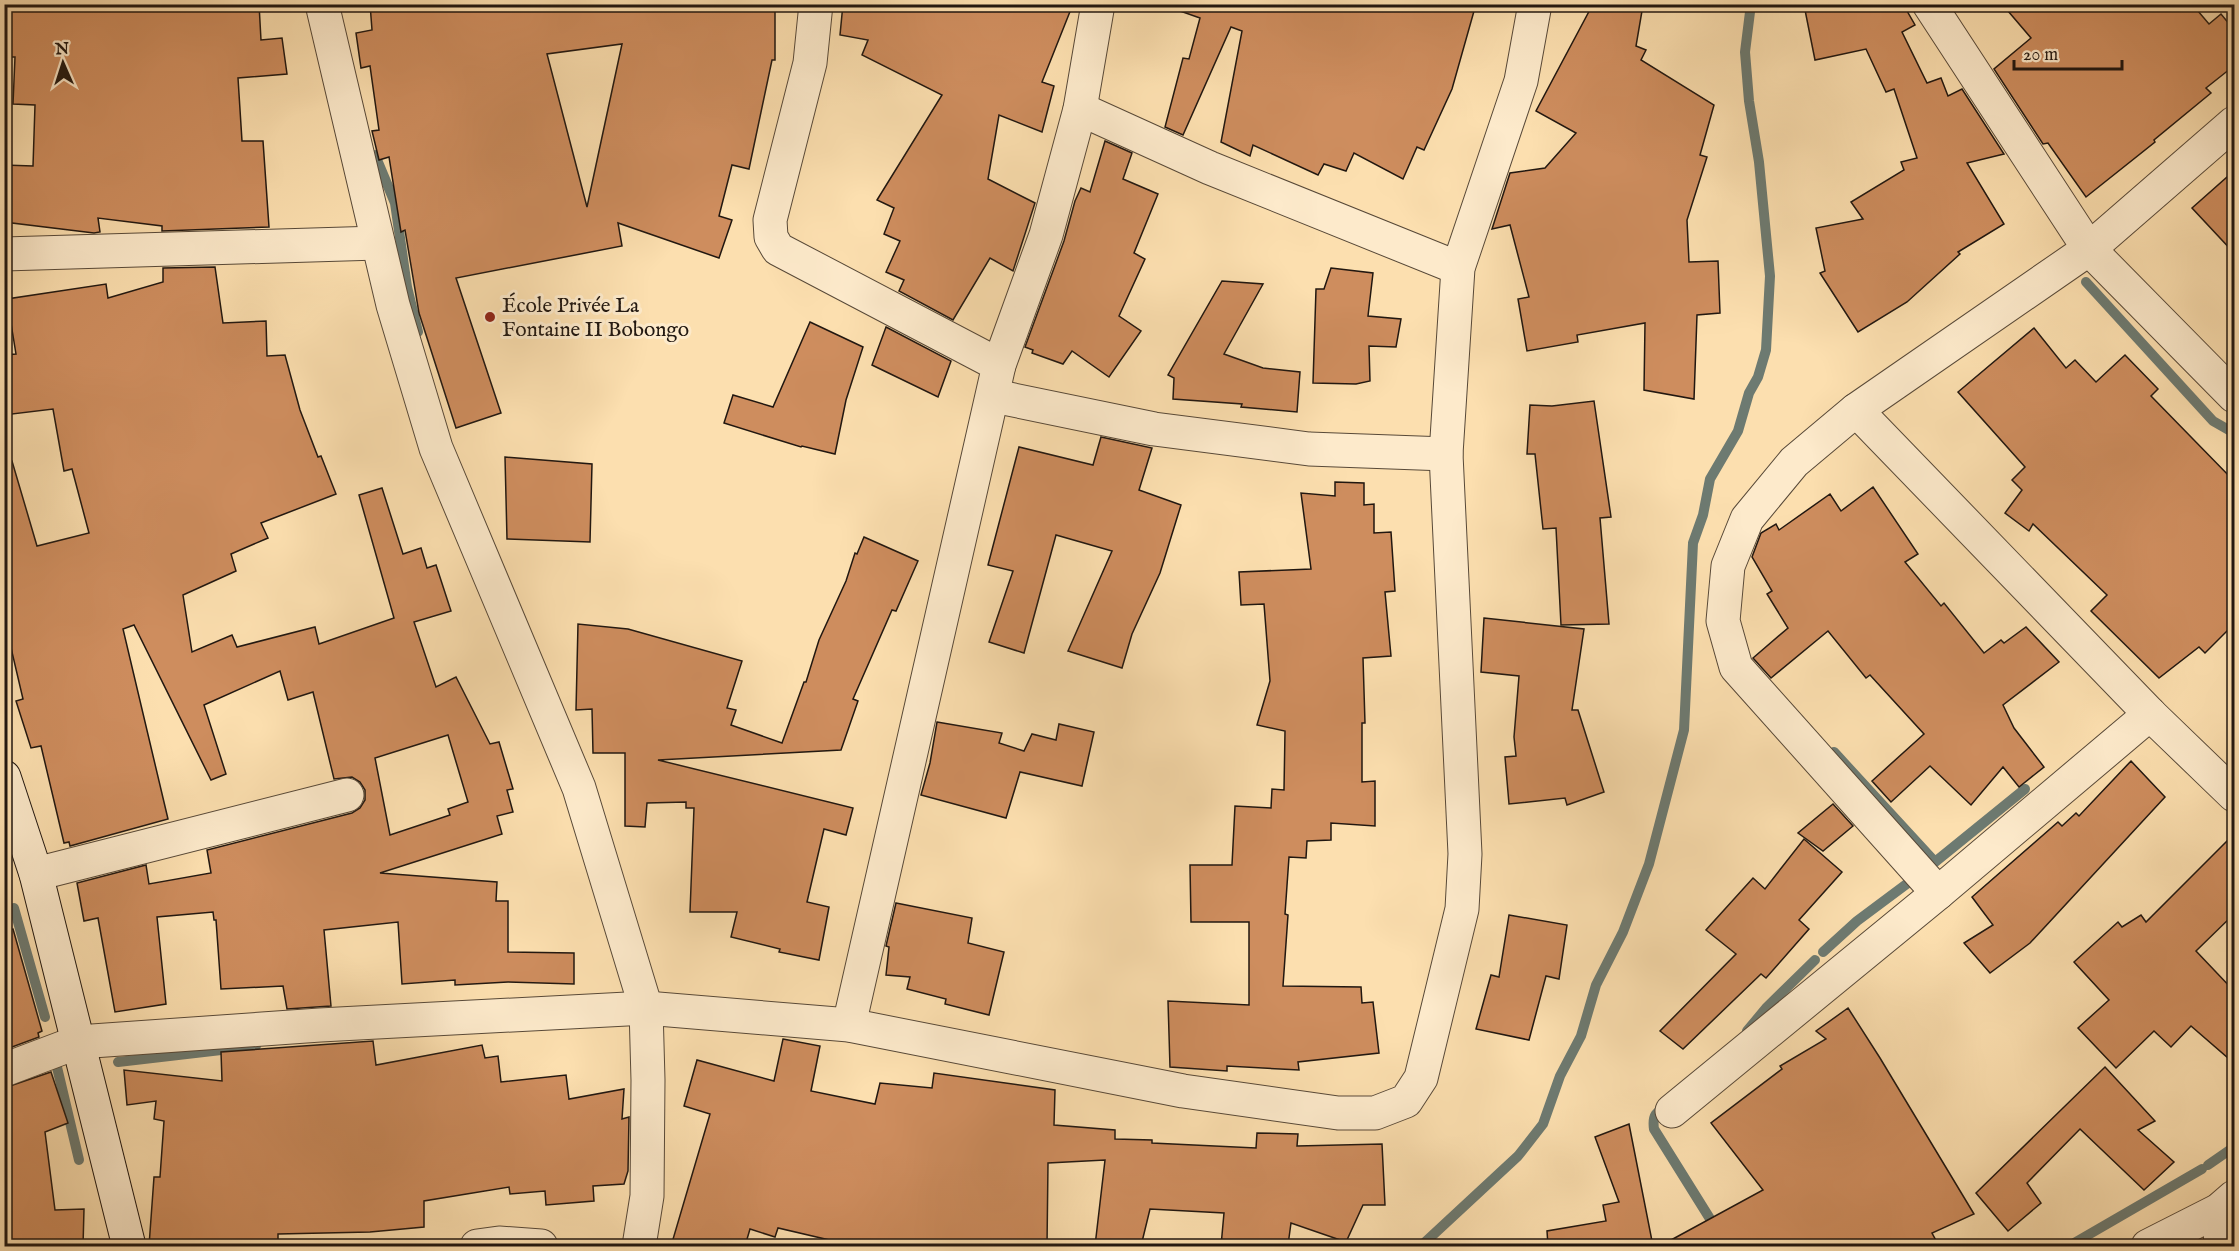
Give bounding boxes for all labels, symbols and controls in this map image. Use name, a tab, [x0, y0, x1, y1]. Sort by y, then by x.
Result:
north arrow	[33, 33, 93, 93]
scale bar	[2014, 33, 2122, 71]
text: N	[54, 40, 70, 60]
text: 20 m	[2023, 44, 2058, 67]
place label: École Privée La Fontaine II Bobongo	[502, 292, 689, 344]
marker: École Privée La Fontaine II Bobongo	[483, 310, 497, 324]

